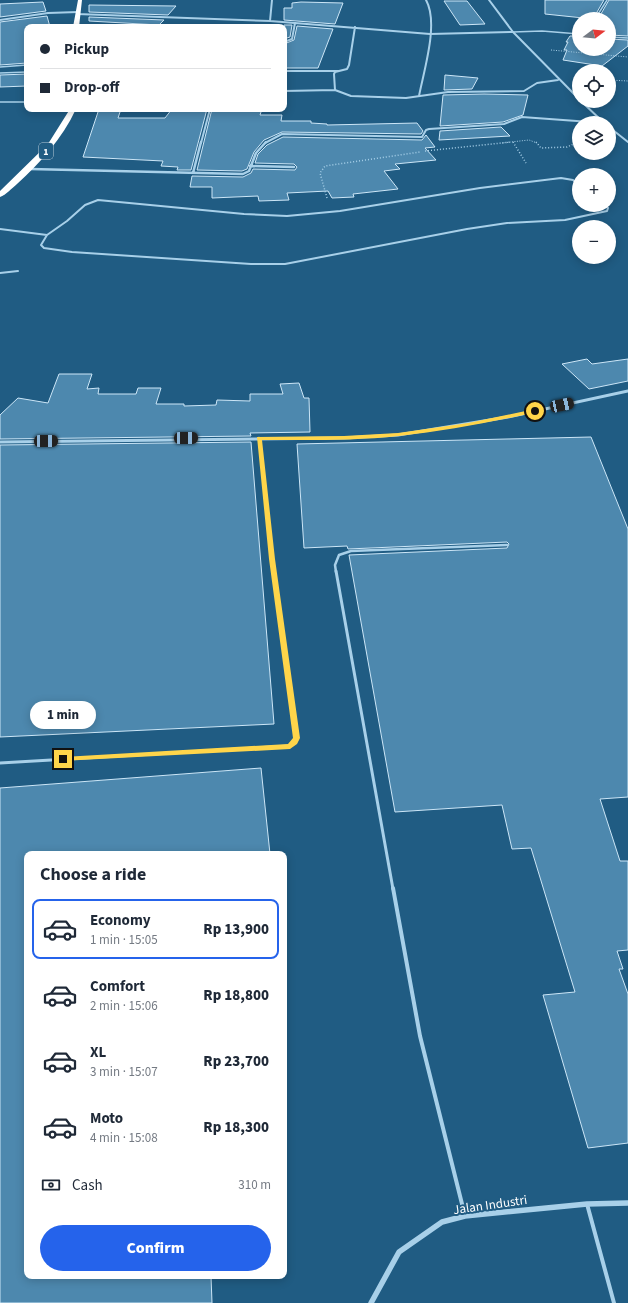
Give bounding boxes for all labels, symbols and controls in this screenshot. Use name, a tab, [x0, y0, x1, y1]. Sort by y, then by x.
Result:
north arrow	[572, 12, 616, 56]
map controls	[572, 12, 616, 264]
text: Pickup	[64, 39, 109, 60]
button: locate	[572, 64, 616, 108]
text: Drop-off	[64, 77, 119, 98]
button: layers	[572, 116, 616, 160]
road number: 1	[39, 143, 53, 159]
button: +	[572, 168, 616, 212]
button: −	[572, 220, 616, 264]
car	[549, 397, 575, 413]
route start	[526, 402, 544, 420]
car	[174, 432, 198, 444]
car	[34, 435, 58, 447]
callout: 1 min	[30, 701, 96, 729]
text: 1 min	[47, 706, 79, 724]
route end	[54, 750, 72, 768]
text: Choose a ride	[40, 862, 146, 887]
text: Economy	[90, 910, 151, 931]
icon: car	[42, 911, 78, 947]
text: Rp 13,900	[203, 919, 269, 940]
text: 1 min · 15:05	[90, 931, 158, 949]
text: Comfort	[90, 976, 145, 997]
icon: car	[42, 977, 78, 1013]
text: Rp 18,800	[203, 985, 269, 1006]
text: 2 min · 15:06	[90, 997, 158, 1015]
text: XL	[90, 1042, 106, 1063]
icon: car	[42, 1043, 78, 1079]
text: Rp 23,700	[203, 1051, 269, 1072]
text: 3 min · 15:07	[90, 1063, 158, 1081]
text: Moto	[90, 1108, 123, 1129]
icon: car	[42, 1109, 78, 1145]
text: Rp 18,300	[203, 1117, 269, 1138]
text: 4 min · 15:08	[90, 1129, 158, 1147]
icon: cash	[40, 1174, 62, 1196]
text: Cash	[72, 1175, 103, 1196]
text: 310 m	[238, 1176, 271, 1194]
street label: Jalan Industri	[452, 1191, 528, 1219]
button: Confirm	[40, 1225, 271, 1271]

